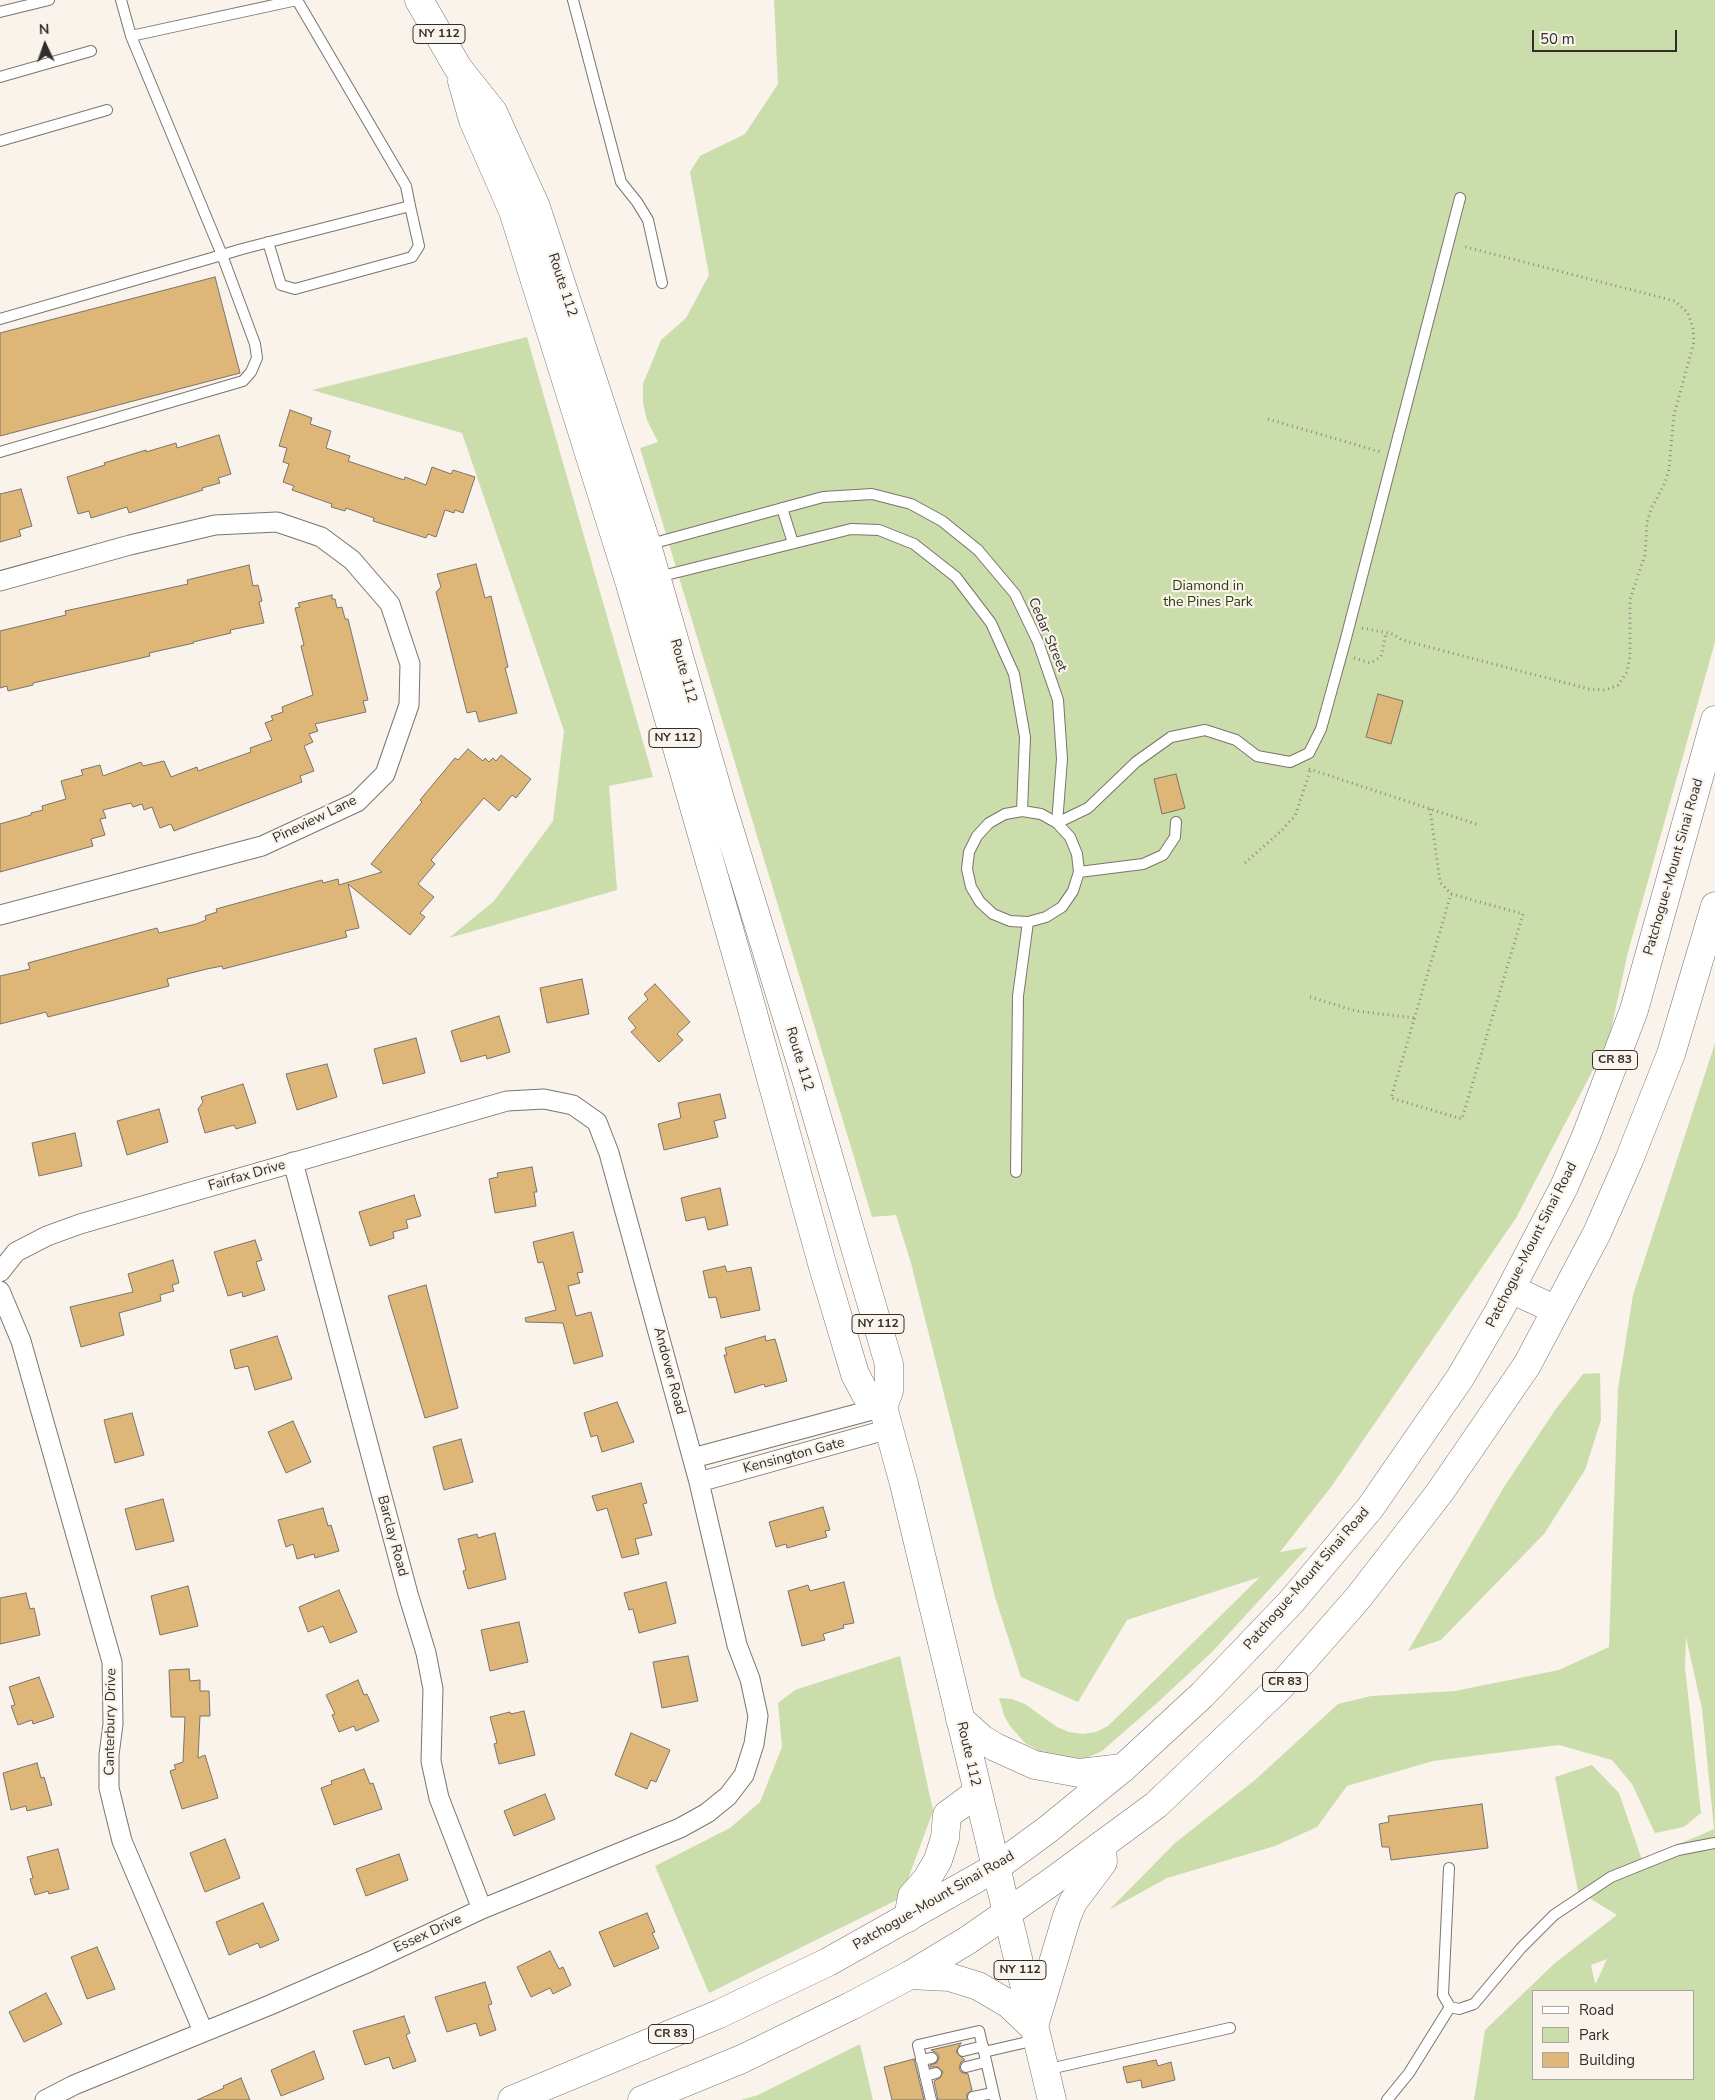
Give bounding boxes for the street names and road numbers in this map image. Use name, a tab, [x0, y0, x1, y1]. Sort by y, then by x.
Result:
road number: NY 112	[413, 24, 465, 44]
street label: Route 112	[544, 251, 580, 319]
street label: Cedar Street	[1024, 595, 1070, 675]
street label: Route 112	[666, 637, 700, 705]
road number: NY 112	[649, 728, 701, 748]
street label: Patchogue-Mount Sinai Road	[1641, 777, 1707, 957]
street label: Pineview Lane	[270, 792, 360, 848]
street label: Route 112	[781, 1025, 817, 1093]
road number: CR 83	[1592, 1050, 1638, 1070]
street label: Fairfax Drive	[206, 1157, 288, 1195]
street label: Patchogue-Mount Sinai Road	[1483, 1160, 1581, 1330]
road number: NY 112	[852, 1315, 904, 1334]
street label: Andover Road	[649, 1325, 689, 1417]
street label: Kensington Gate	[742, 1434, 846, 1478]
street label: Barclay Road	[373, 1494, 411, 1578]
street label: Patchogue-Mount Sinai Road	[1241, 1504, 1373, 1654]
street label: Canterbury Drive	[102, 1668, 120, 1776]
road number: CR 83	[1262, 1672, 1308, 1691]
street label: Route 112	[952, 1720, 984, 1788]
street label: Patchogue-Mount Sinai Road	[850, 1848, 1018, 1954]
street label: Essex Drive	[391, 1911, 465, 1957]
road number: NY 112	[994, 1960, 1046, 1980]
road number: CR 83	[648, 2025, 694, 2044]

